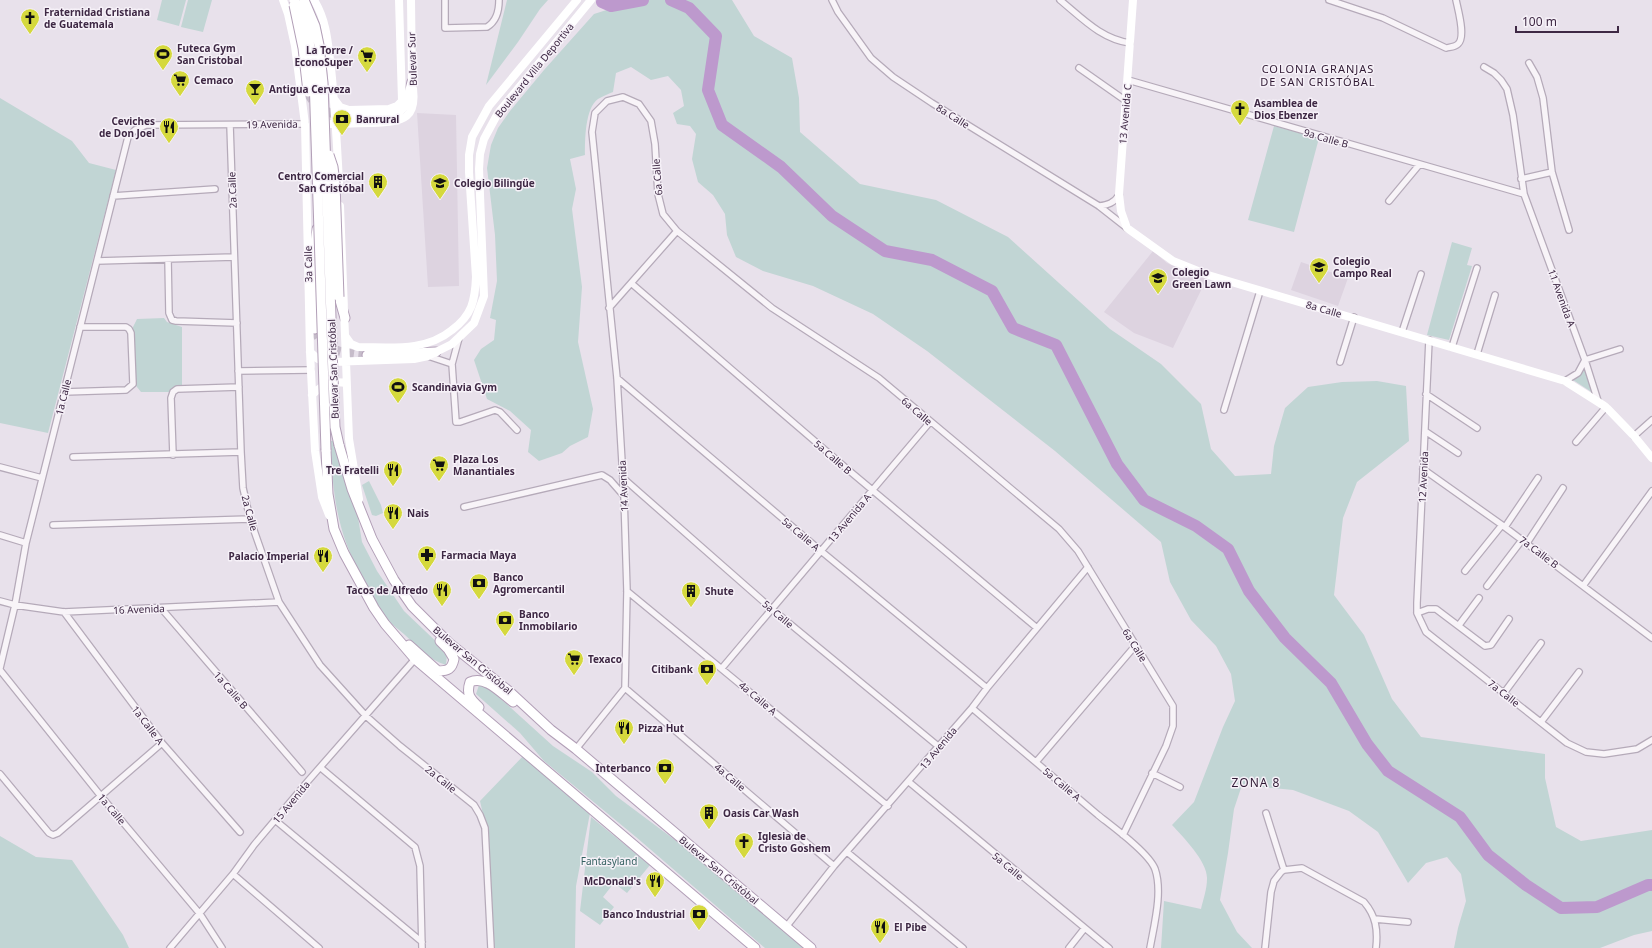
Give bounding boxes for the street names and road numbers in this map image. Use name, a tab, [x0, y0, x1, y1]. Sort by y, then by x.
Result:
street label: Boulevard Villa Deportiva	[491, 20, 577, 120]
street label: Bulevar Sur	[404, 32, 420, 86]
street label: 13 Avenida C	[1115, 83, 1135, 145]
street label: 8a Calle	[934, 100, 973, 132]
street label: 19 Avenida	[246, 117, 298, 131]
street label: 9a Calle B	[1302, 125, 1350, 151]
street label: 6a Calle	[648, 158, 666, 196]
street label: 2a Calle	[224, 171, 240, 209]
street label: 3a Calle	[301, 245, 315, 282]
street label: 11 Avenida A	[1545, 267, 1579, 329]
street label: 8a Calle	[1304, 297, 1344, 321]
street label: Bulevar San Cristóbal	[324, 319, 342, 419]
street label: 1a Calle	[52, 377, 74, 416]
street label: 6a Calle	[899, 394, 936, 429]
street label: 5a Calle B	[811, 437, 855, 477]
street label: 12 Avenida	[1415, 451, 1431, 503]
street label: 14 Avenida	[615, 460, 631, 512]
street label: 13 Avenida A	[824, 490, 874, 546]
street label: 2a Calle	[238, 493, 262, 533]
street label: 5a Calle A	[779, 514, 823, 554]
street label: 7a Calle B	[1517, 533, 1561, 571]
street label: 5a Calle	[759, 597, 797, 631]
street label: 16 Avenida	[113, 601, 165, 617]
street label: Bulevar San Cristóbal	[430, 623, 516, 697]
street label: 6a Calle	[1119, 626, 1151, 665]
street label: 1a Calle B	[211, 668, 251, 712]
street label: 7a Calle	[1485, 676, 1523, 710]
street label: 4a Calle A	[736, 678, 780, 718]
street label: 1a Calle A	[129, 703, 168, 748]
street label: 13 Avenida	[916, 724, 960, 772]
street label: 4a Calle	[711, 760, 749, 794]
street label: 2a Calle	[422, 762, 460, 796]
street label: 5a Calle A	[1040, 764, 1084, 804]
street label: 15 Avenida	[269, 778, 313, 826]
street label: 1a Calle	[95, 790, 129, 828]
street label: Bulevar San Cristóbal	[676, 833, 762, 907]
street label: 5a Calle	[989, 849, 1027, 883]

